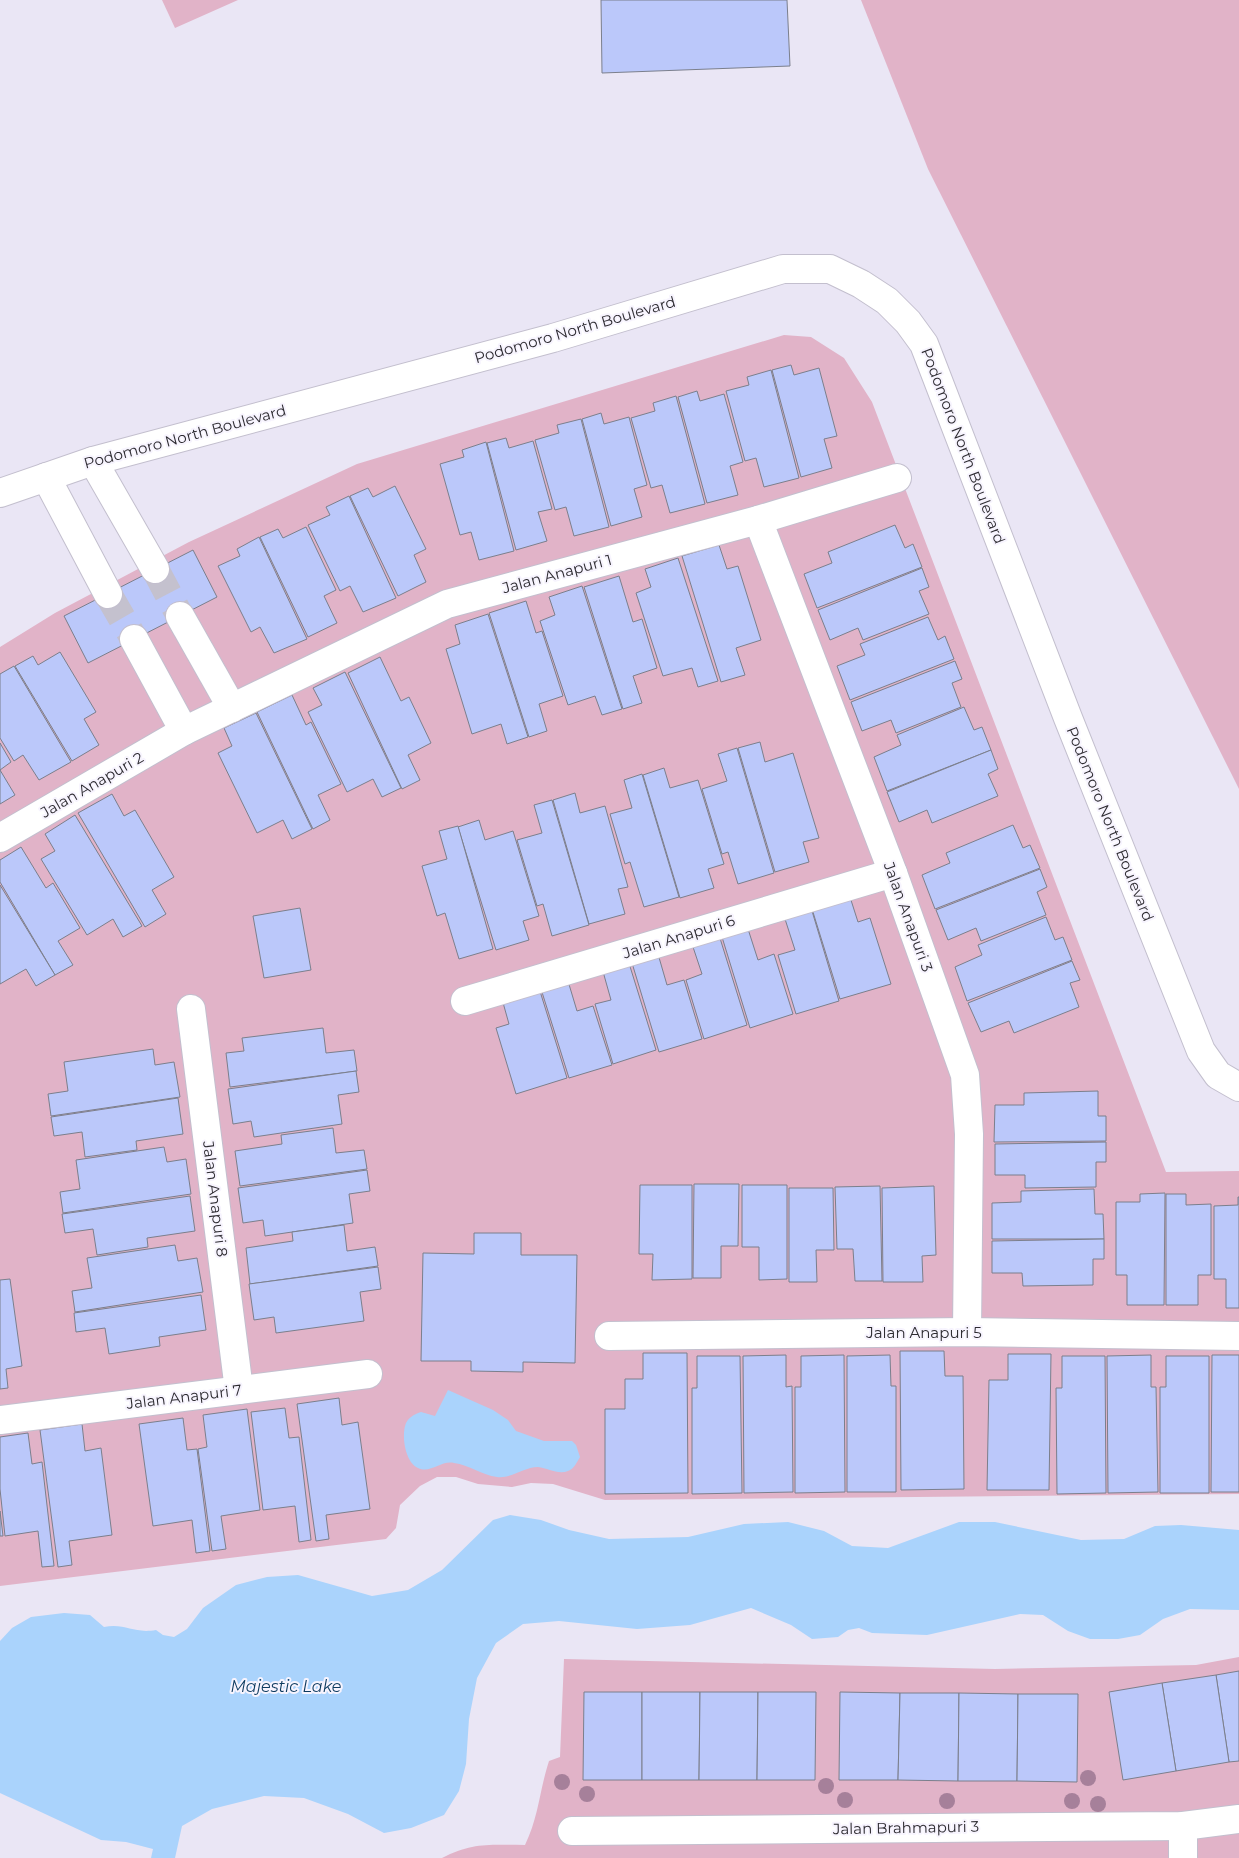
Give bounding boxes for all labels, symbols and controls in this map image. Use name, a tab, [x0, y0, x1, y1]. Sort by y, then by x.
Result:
street label: Podomoro North Boulevard	[472, 292, 678, 367]
street label: Podomoro North Boulevard	[917, 345, 1010, 547]
street label: Podomoro North Boulevard	[82, 400, 288, 473]
street label: Jalan Anapuri 1	[499, 550, 614, 598]
street label: Podomoro North Boulevard	[1063, 724, 1158, 924]
street label: Jalan Anapuri 2	[36, 747, 147, 822]
street label: Jalan Anapuri 3	[879, 858, 937, 974]
street label: Jalan Anapuri 6	[619, 910, 737, 963]
street label: Jalan Anapuri 8	[199, 1139, 232, 1258]
street label: Jalan Anapuri 5	[865, 1323, 982, 1342]
street label: Jalan Anapuri 7	[124, 1380, 243, 1413]
water label: Majestic Lake	[231, 1677, 341, 1696]
street label: Jalan Brahmapuri 3	[832, 1817, 979, 1838]

